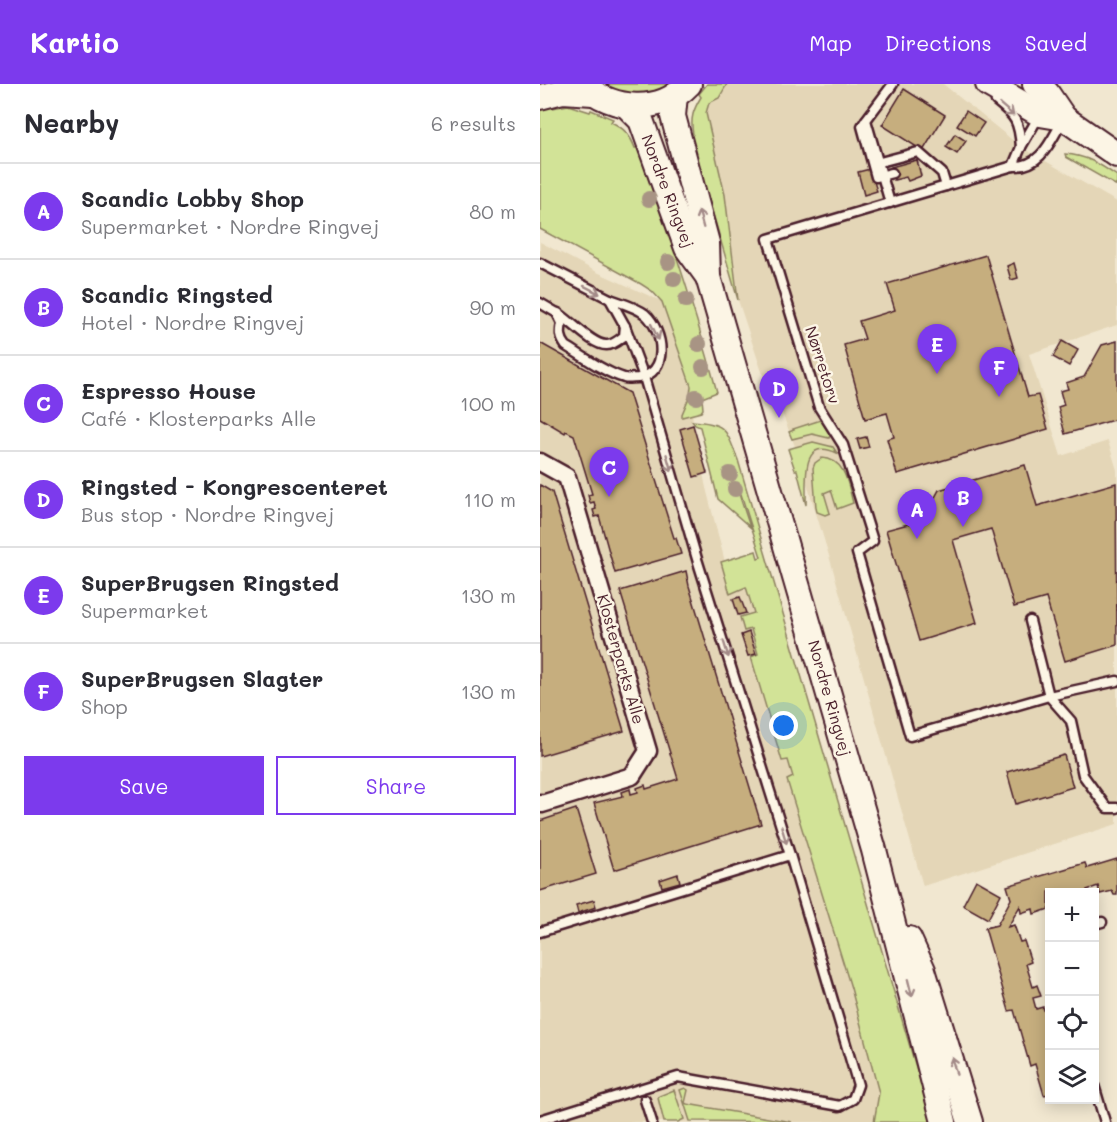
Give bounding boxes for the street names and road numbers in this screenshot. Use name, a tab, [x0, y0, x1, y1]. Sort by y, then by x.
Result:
street label: Nordre Ringvej	[637, 131, 700, 250]
street label: Nørretorv	[801, 323, 846, 406]
street label: Klosterparks Alle	[593, 591, 650, 726]
street label: Nordre Ringvej	[804, 637, 857, 758]

